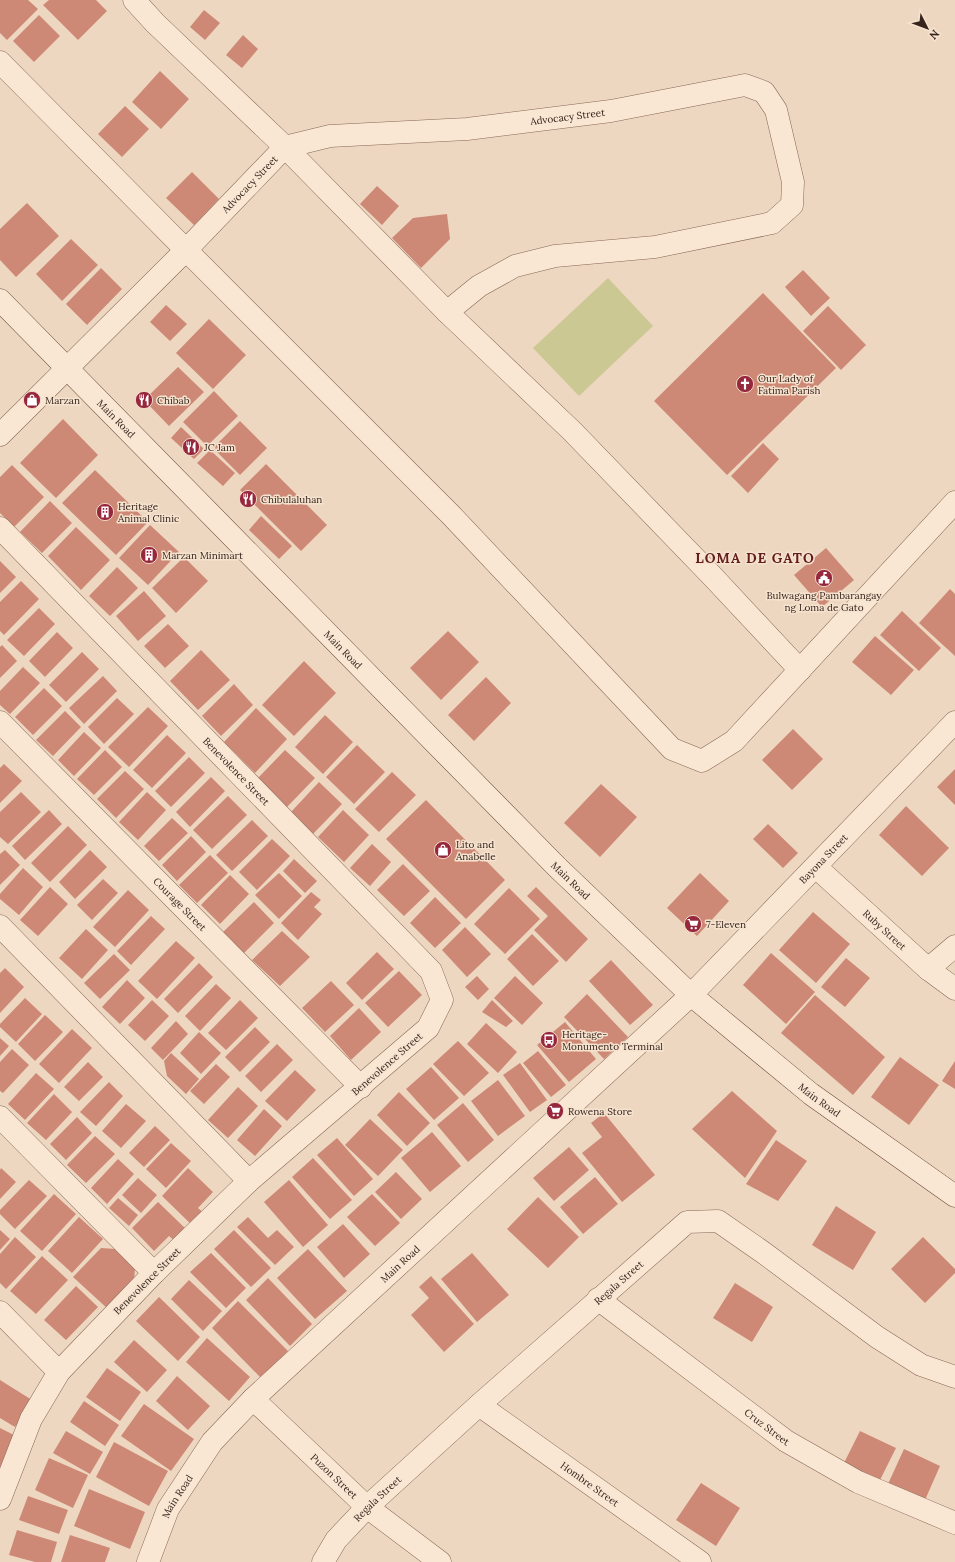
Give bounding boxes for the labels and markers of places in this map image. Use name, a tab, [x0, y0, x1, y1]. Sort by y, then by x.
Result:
place label: Our Lady of Fatima Parish	[758, 372, 821, 397]
church icon: Our Lady of Fatima Parish	[735, 374, 755, 394]
shop icon: Marzan	[22, 390, 42, 410]
restaurant icon: Chibab	[134, 390, 154, 410]
place label: Marzan	[45, 394, 80, 407]
place label: Chibab	[157, 394, 190, 407]
restaurant icon: JC Jam	[181, 437, 201, 457]
place label: JC Jam	[203, 441, 235, 454]
restaurant icon: Chibulaluhan	[238, 489, 258, 509]
place label: Chibulaluhan	[261, 493, 322, 506]
place label: Heritage Animal Clinic	[117, 500, 179, 525]
building icon: Heritage Animal Clinic	[95, 502, 115, 522]
building icon: Marzan Minimart	[139, 545, 159, 565]
place label: Marzan Minimart	[162, 549, 243, 562]
public building icon: Bulwagang Pambarangay ng Loma de Gato	[814, 568, 834, 588]
place label: Bulwagang Pambarangay ng Loma de Gato	[766, 589, 882, 614]
place label: Lito and Anabelle	[455, 838, 496, 863]
shop icon: Lito and Anabelle	[433, 840, 453, 860]
supermarket icon: 7-Eleven	[683, 914, 703, 934]
place label: 7-Eleven	[706, 918, 746, 931]
place label: Heritage- Monumento Terminal	[562, 1028, 663, 1053]
bus stop icon: Heritage- Monumento Terminal	[539, 1030, 559, 1050]
supermarket icon: Rowena Store	[545, 1101, 565, 1121]
place label: Rowena Store	[568, 1105, 633, 1118]

